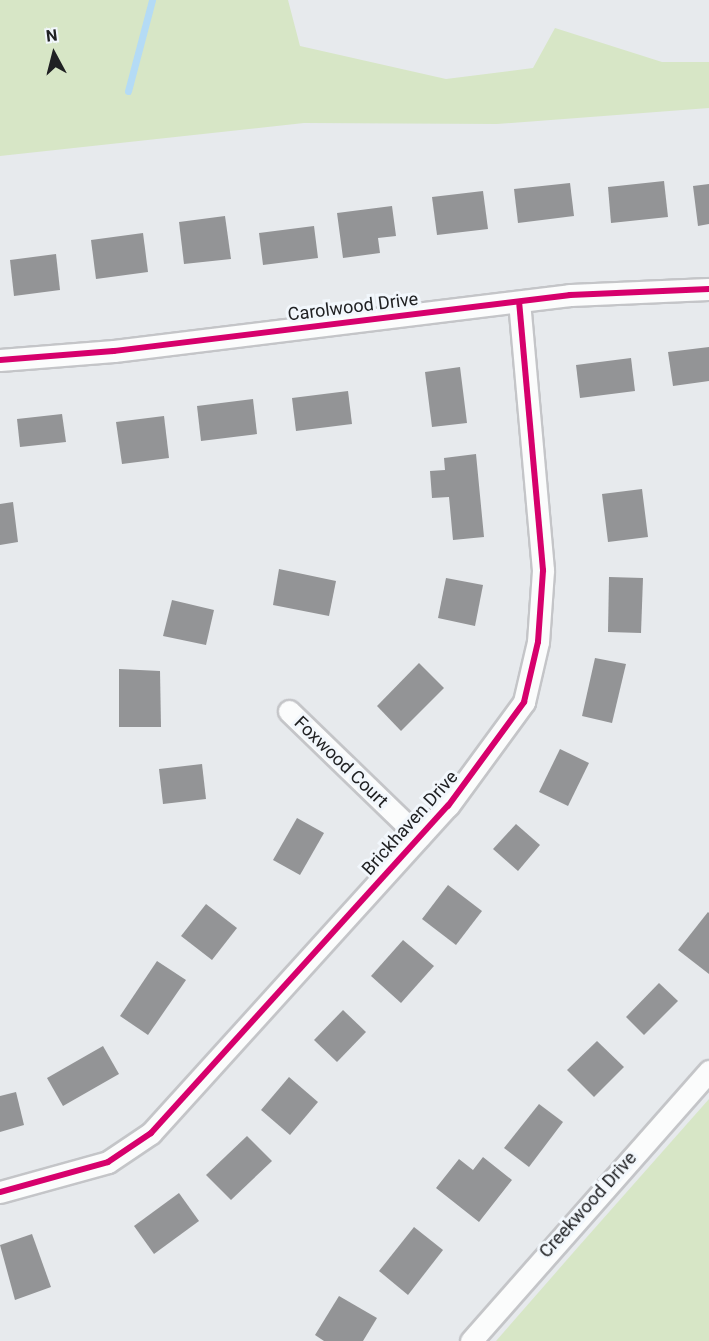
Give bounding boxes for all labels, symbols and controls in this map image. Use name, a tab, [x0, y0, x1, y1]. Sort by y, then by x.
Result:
north arrow	[24, 24, 84, 84]
text: N	[45, 26, 59, 46]
street label: Carolwood Drive	[287, 288, 419, 326]
street label: Foxwood Court	[290, 712, 392, 812]
street label: Brickhaven Drive	[358, 766, 462, 880]
street label: Creekwood Drive	[535, 1148, 641, 1262]

